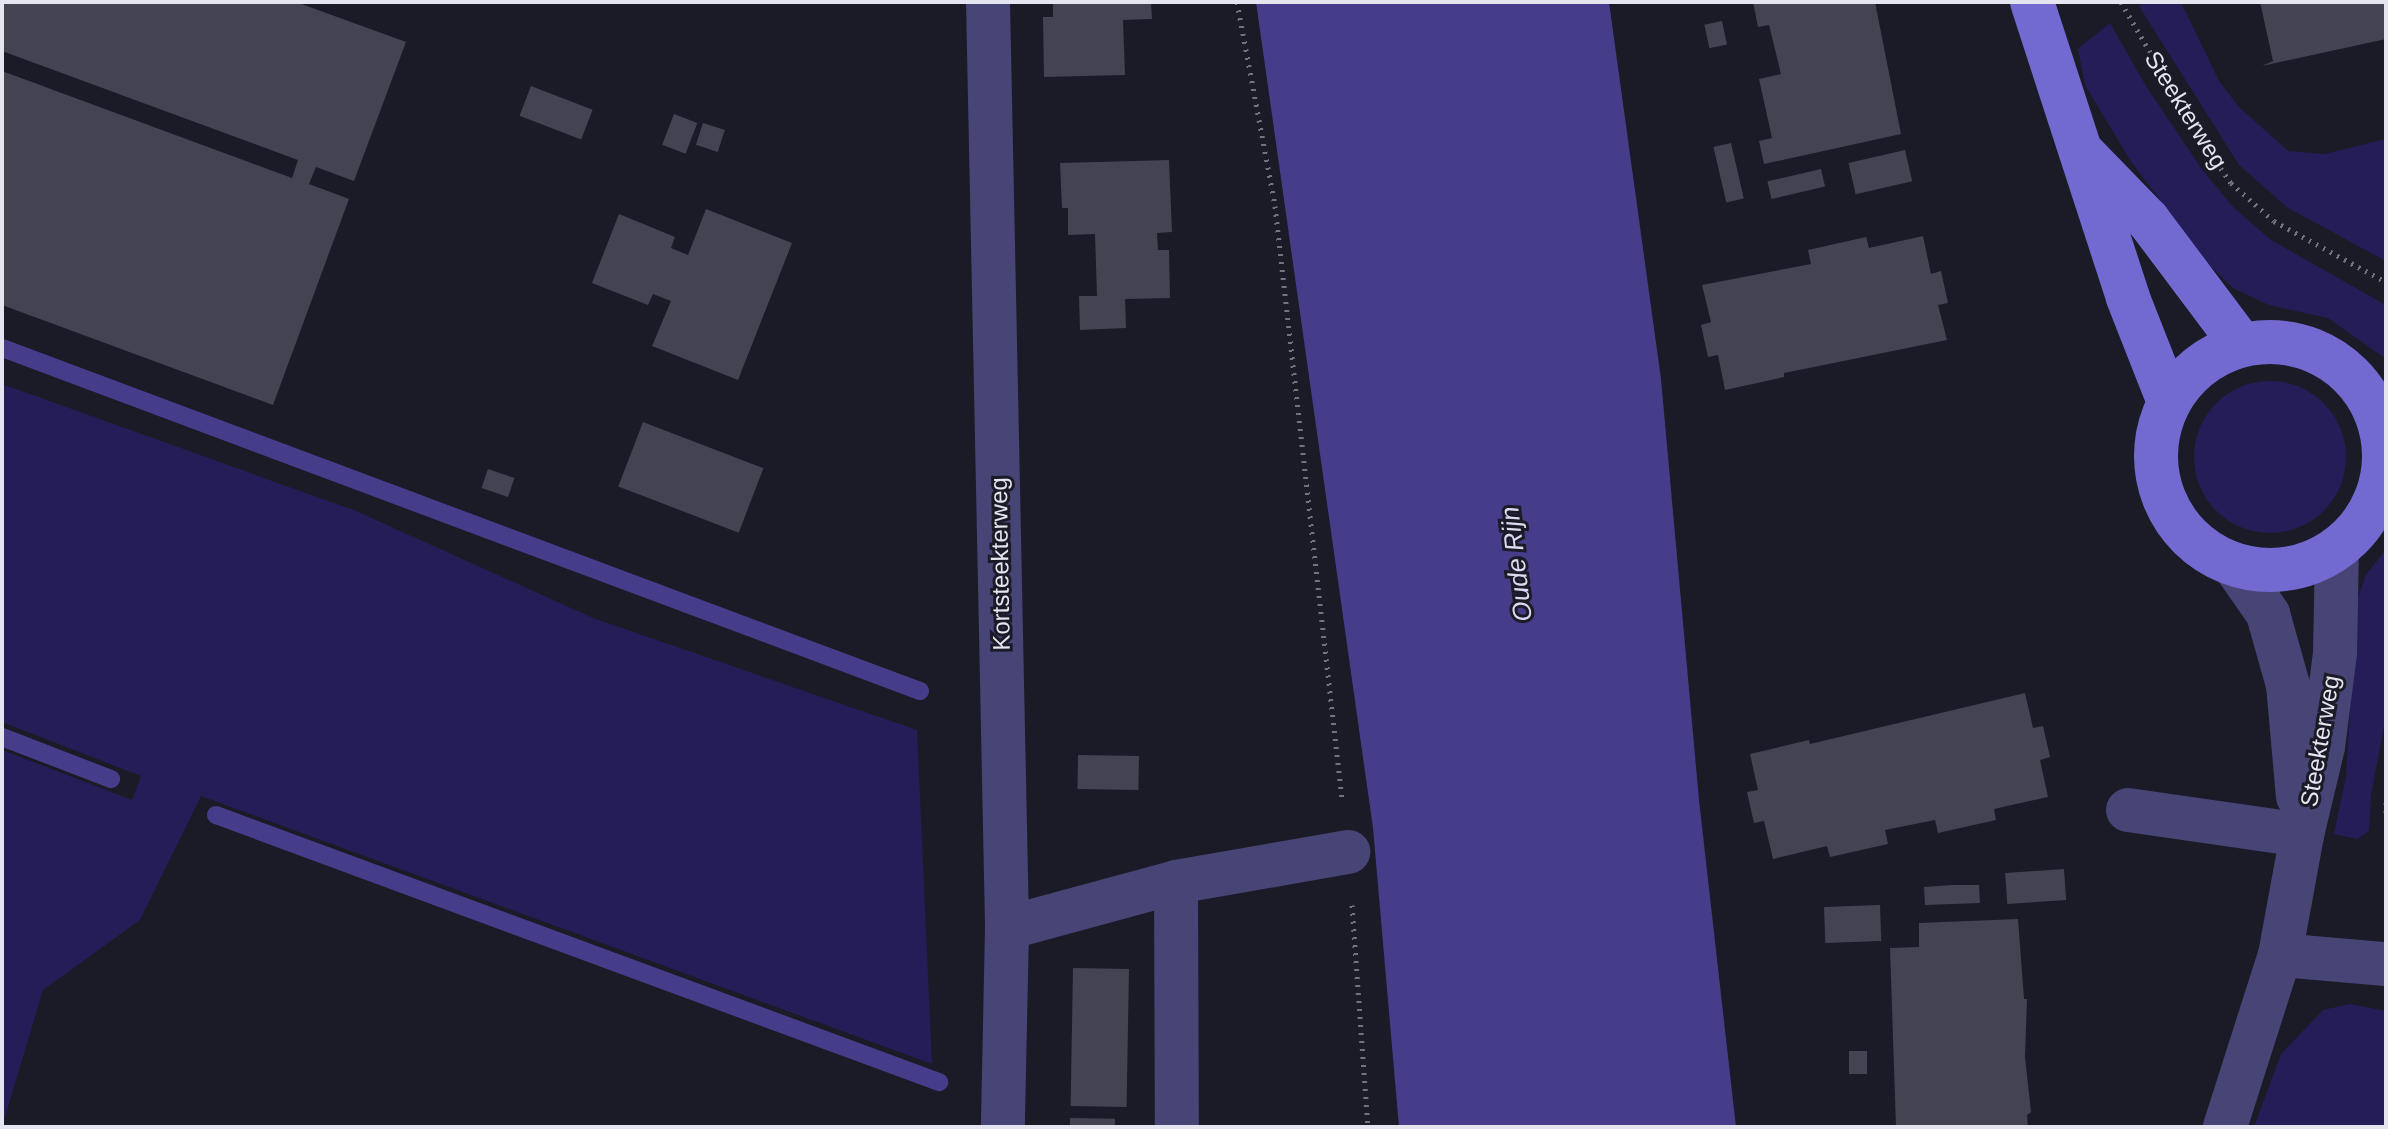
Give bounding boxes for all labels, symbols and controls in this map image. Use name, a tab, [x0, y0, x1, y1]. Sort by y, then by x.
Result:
street label: Steekterweg	[2138, 46, 2234, 174]
street label: Kortsteekterweg	[984, 477, 1016, 651]
water label: Oude Rijn	[1494, 505, 1540, 623]
street label: Steekterweg	[2294, 673, 2346, 809]

